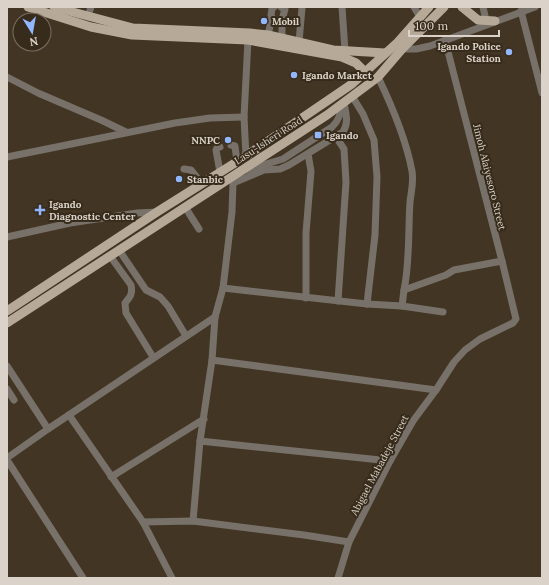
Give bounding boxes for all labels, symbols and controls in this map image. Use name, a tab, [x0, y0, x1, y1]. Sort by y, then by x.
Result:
north arrow	[12, 12, 52, 52]
scale bar	[409, 12, 499, 38]
place label: Mobil	[272, 15, 299, 28]
marker: Mobil	[259, 16, 269, 26]
text: 100 m	[415, 18, 448, 33]
text: N	[28, 34, 39, 50]
place label: Igando Police Station	[437, 40, 502, 65]
marker: Igando Police Station	[504, 47, 514, 57]
place label: Igando Market	[302, 69, 373, 82]
marker: Igando Market	[289, 70, 299, 80]
street label: Lasu-Isheri Road	[232, 114, 305, 167]
street label: Jimoh Alaiyesoro Street	[470, 122, 509, 232]
place label: Igando	[326, 129, 359, 142]
marker: Igando	[313, 130, 323, 140]
place label: NNPC	[191, 134, 220, 147]
marker: NNPC	[223, 135, 233, 145]
place label: Stanbic	[187, 173, 224, 186]
marker: Stanbic	[174, 174, 184, 184]
place label: Igando Diagnostic Center	[49, 198, 136, 223]
marker: Igando Diagnostic Center	[34, 204, 46, 216]
street label: Abigael Mabadeje Street	[347, 413, 412, 519]

